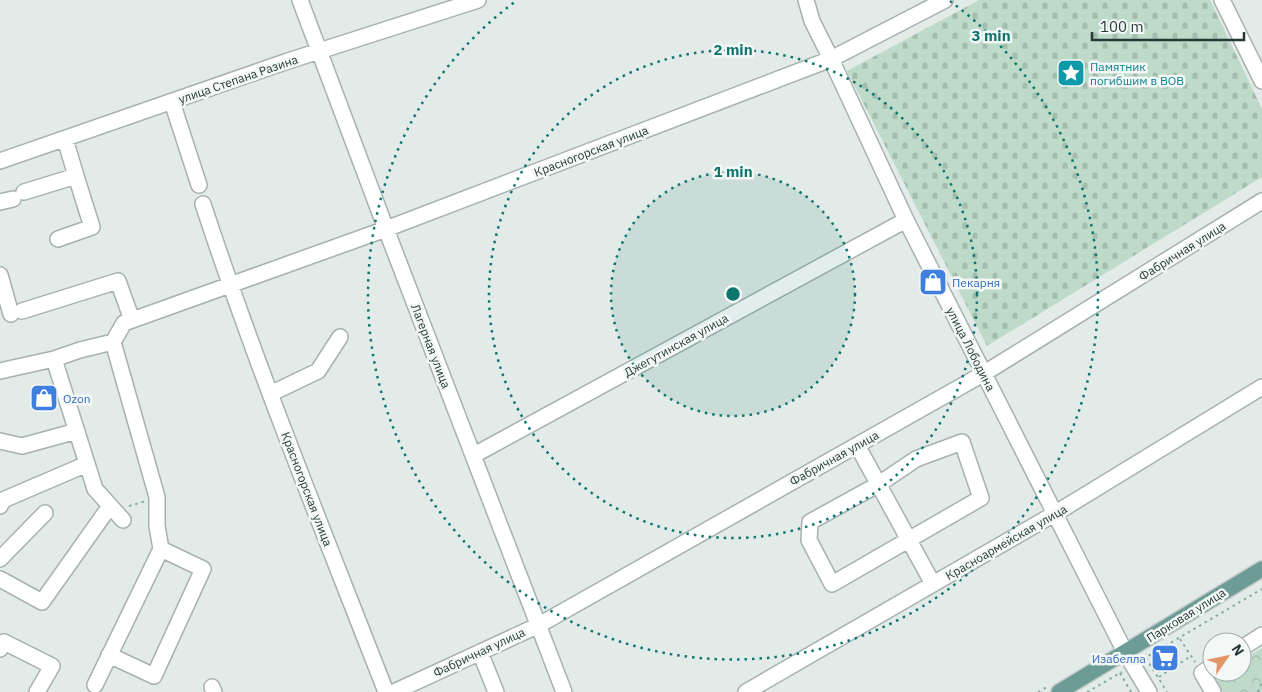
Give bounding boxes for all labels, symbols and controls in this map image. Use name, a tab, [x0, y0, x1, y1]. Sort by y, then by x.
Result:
scale bar	[1092, 10, 1244, 42]
text: 100 m	[1100, 17, 1144, 36]
text: 3 min	[971, 26, 1011, 45]
text: 2 min	[713, 40, 753, 59]
street label: улица Степана Разина	[176, 51, 300, 106]
place icon: Памятник погибшим в ВОВ	[1056, 58, 1086, 88]
place label: Памятник погибшим в ВОВ	[1090, 59, 1184, 88]
street label: Красногорская улица	[532, 122, 651, 180]
text: 1 min	[713, 162, 753, 181]
street label: Фабричная улица	[1136, 218, 1229, 284]
shop icon: Пекарня	[918, 267, 948, 297]
place label: Пекарня	[952, 275, 1000, 290]
centre of rings	[724, 285, 742, 303]
street label: Лагерная улица	[408, 302, 454, 391]
street label: улица Лободина	[943, 305, 999, 394]
street label: Джегутинская улица	[621, 310, 731, 380]
shop icon: Ozon	[29, 383, 59, 413]
place label: Ozon	[63, 391, 90, 406]
street label: Фабричная улица	[787, 427, 882, 489]
street label: Красногорская улица	[278, 430, 336, 549]
street label: Красноармейская улица	[943, 501, 1070, 583]
street label: Парковая улица	[1144, 584, 1229, 645]
street label: Фабричная улица	[431, 624, 528, 680]
north arrow	[1202, 632, 1252, 682]
text: N	[1228, 641, 1248, 659]
supermarket icon: Изабелла	[1150, 643, 1180, 673]
place label: Изабелла	[1092, 651, 1147, 666]

